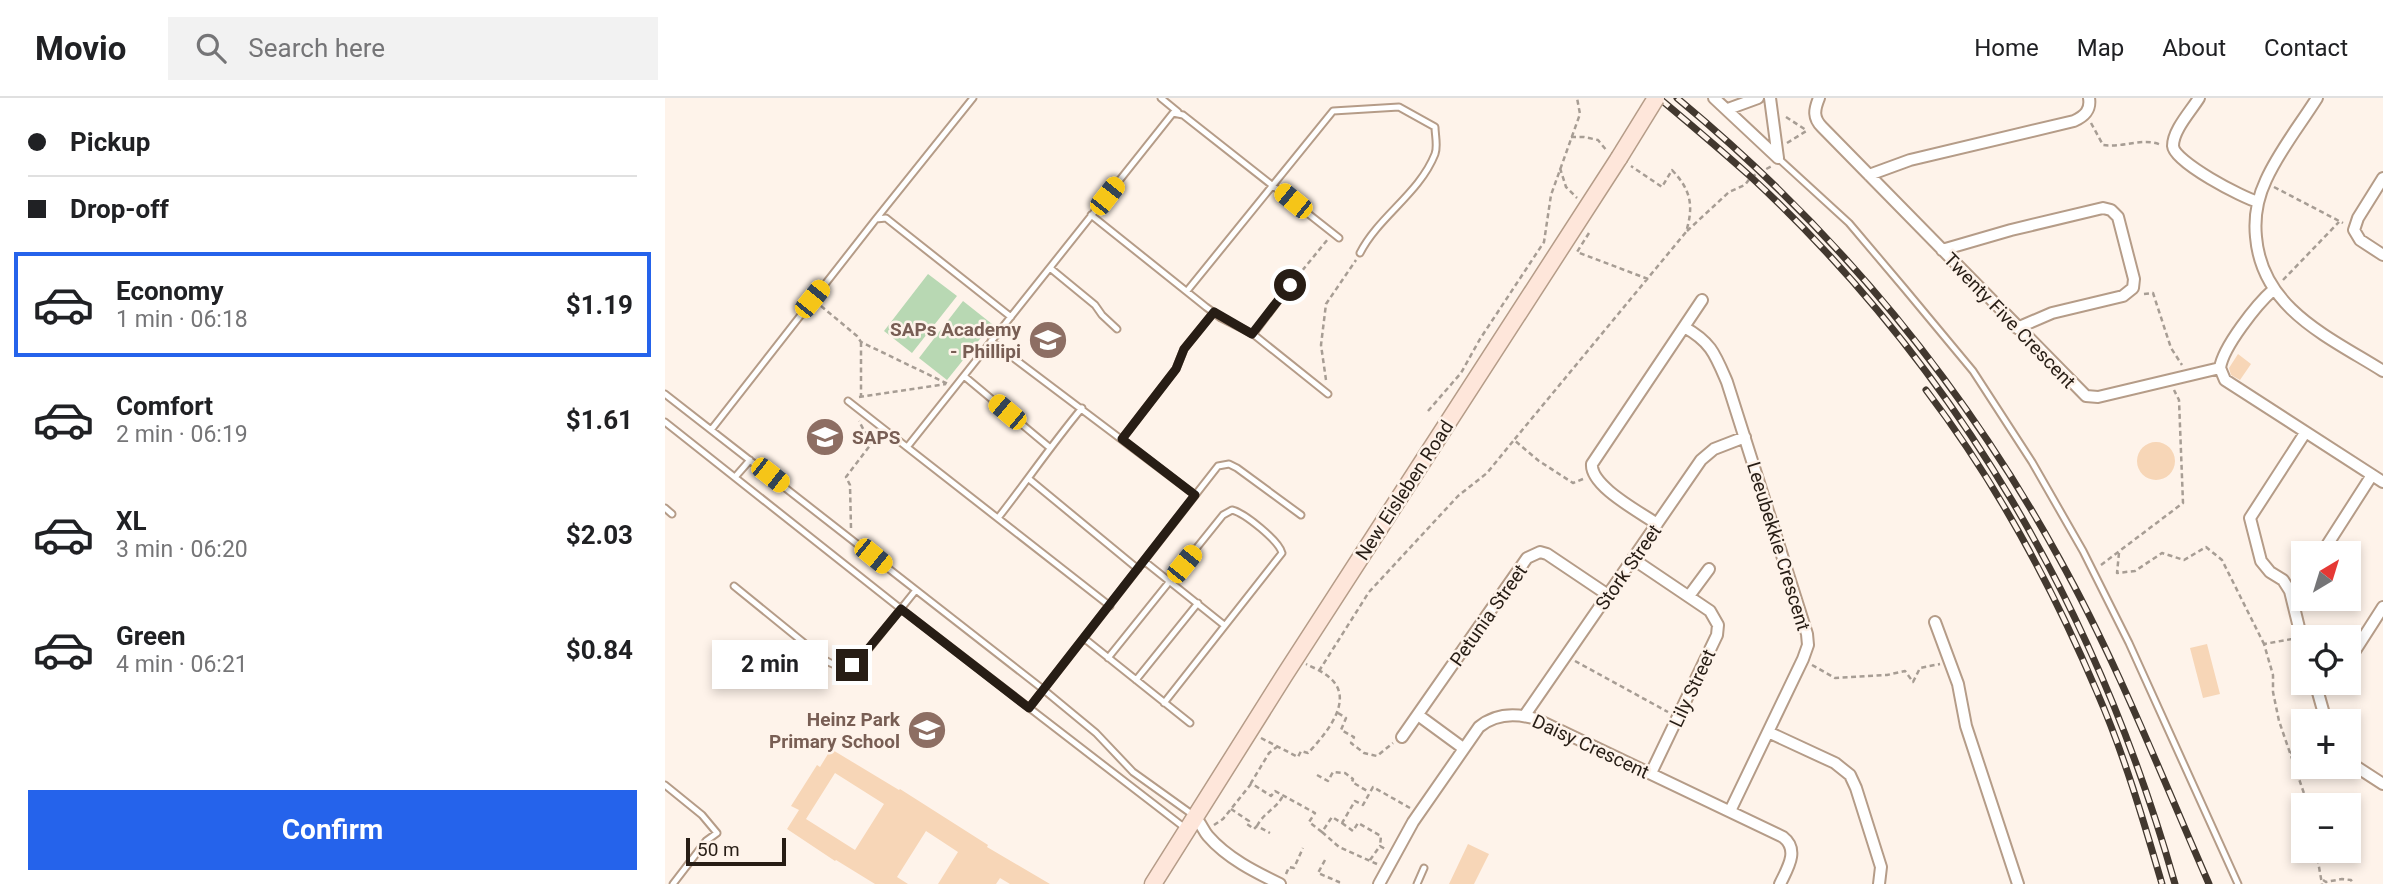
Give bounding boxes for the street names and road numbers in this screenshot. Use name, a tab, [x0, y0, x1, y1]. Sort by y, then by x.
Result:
street label: Twenty Five Crescent	[1939, 248, 2080, 393]
street label: New Eisleben Road	[1351, 416, 1458, 565]
street label: Leeubekkie Crescent	[1742, 459, 1815, 633]
street label: Stork Street	[1591, 520, 1666, 614]
street label: Petunia Street	[1445, 560, 1532, 671]
street label: Lily Street	[1664, 646, 1720, 731]
street label: Daisy Crescent	[1529, 709, 1653, 784]

